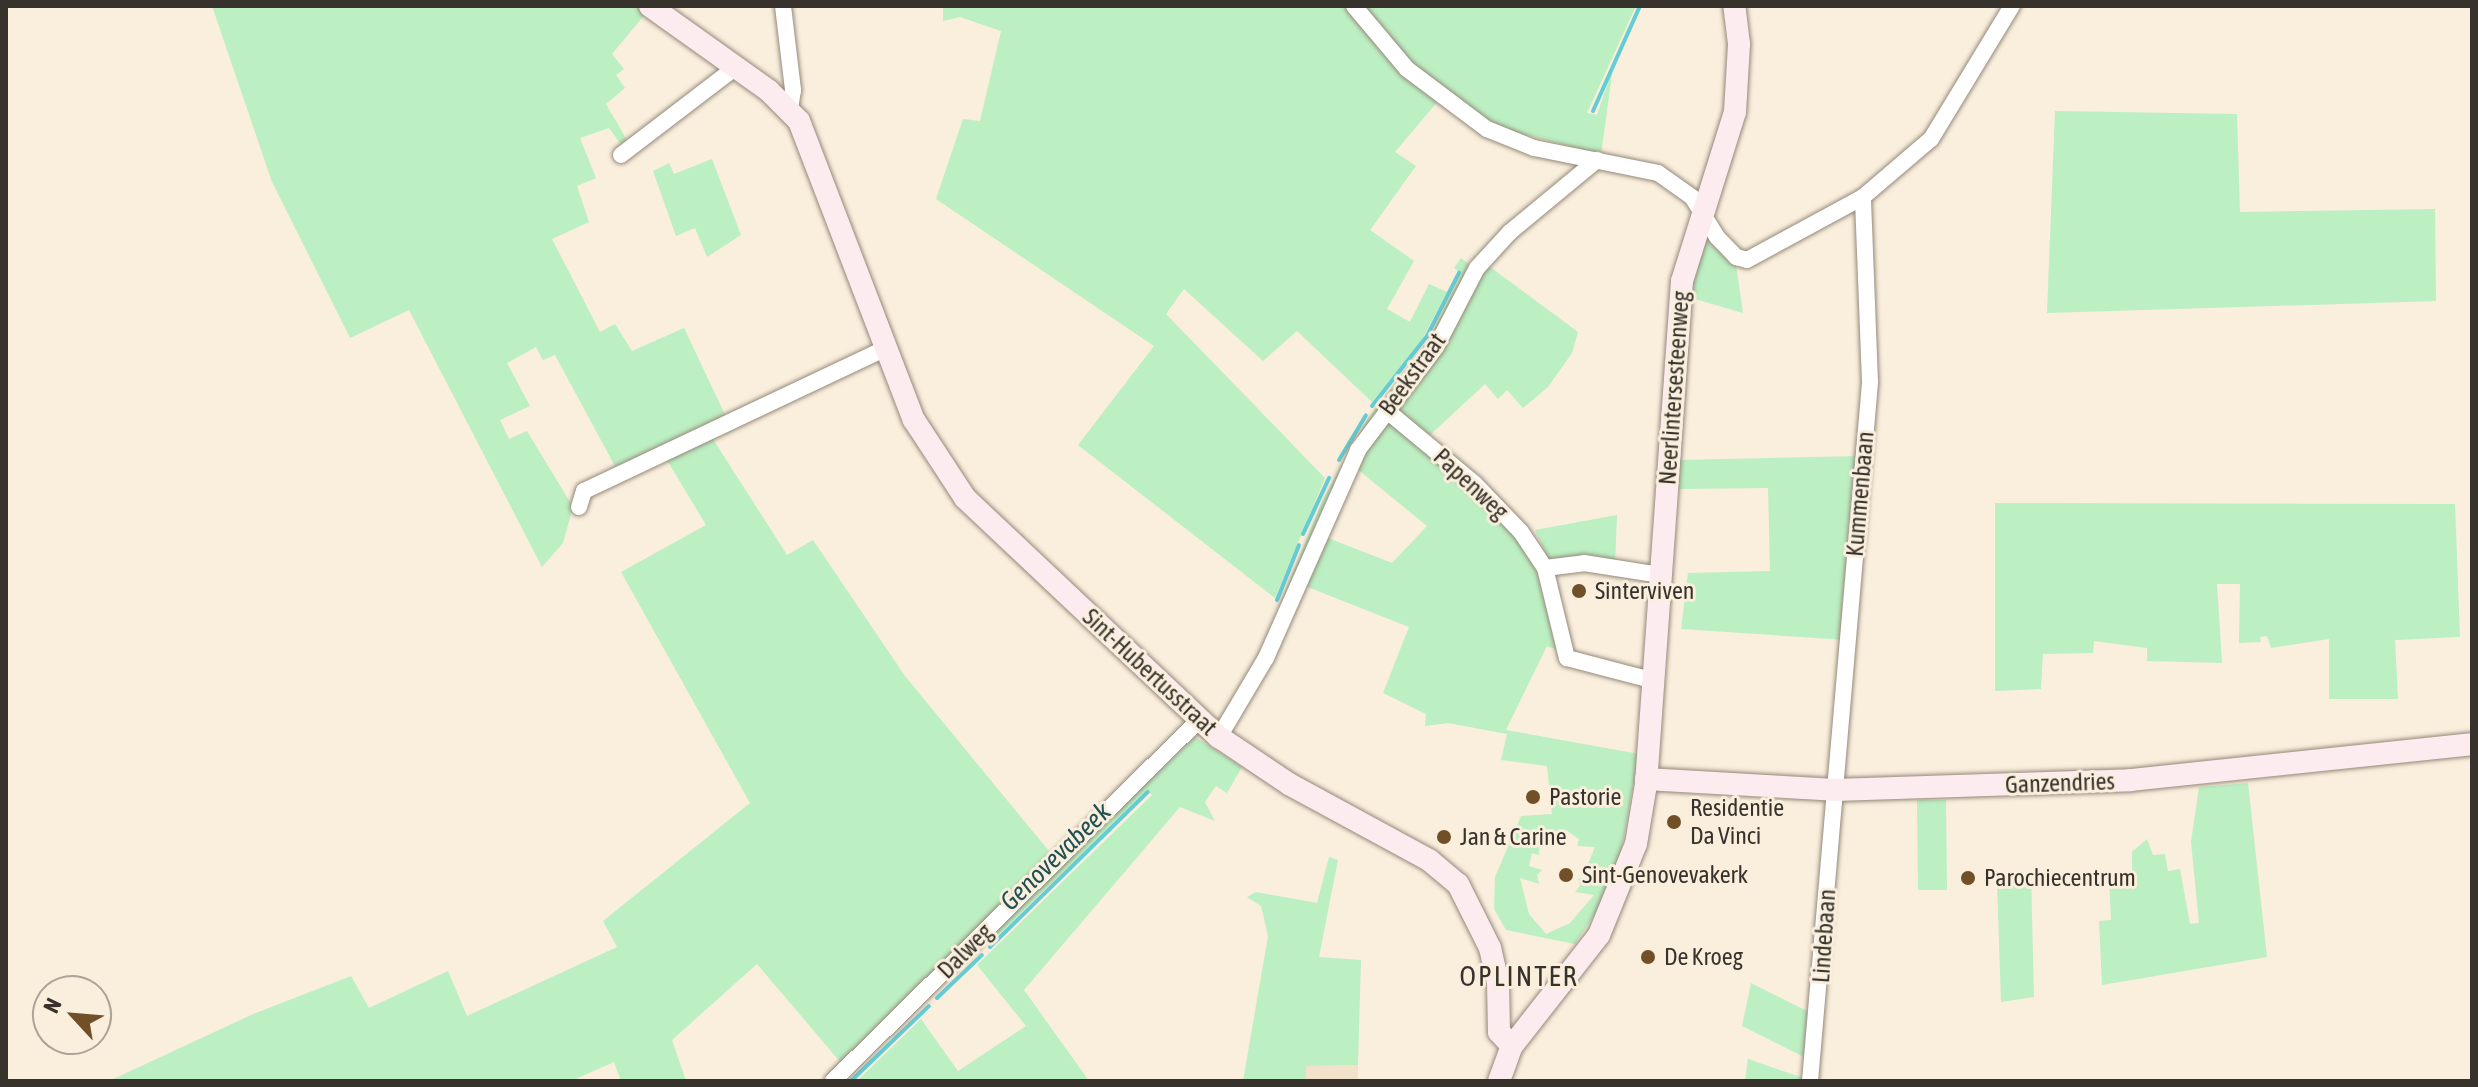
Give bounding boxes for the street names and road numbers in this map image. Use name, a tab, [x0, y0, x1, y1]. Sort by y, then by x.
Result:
street label: Neerlintersesteenweg	[1653, 290, 1695, 486]
street label: Beekstraat	[1372, 327, 1452, 421]
street label: Kummenbaan	[1840, 430, 1880, 558]
street label: Papenweg	[1428, 442, 1514, 526]
street label: Sint-Hubertusstraat	[1077, 602, 1223, 742]
street label: Ganzendries	[2005, 767, 2115, 799]
street label: Lindebaan	[1806, 888, 1842, 984]
street label: Dalweg	[931, 917, 999, 985]

